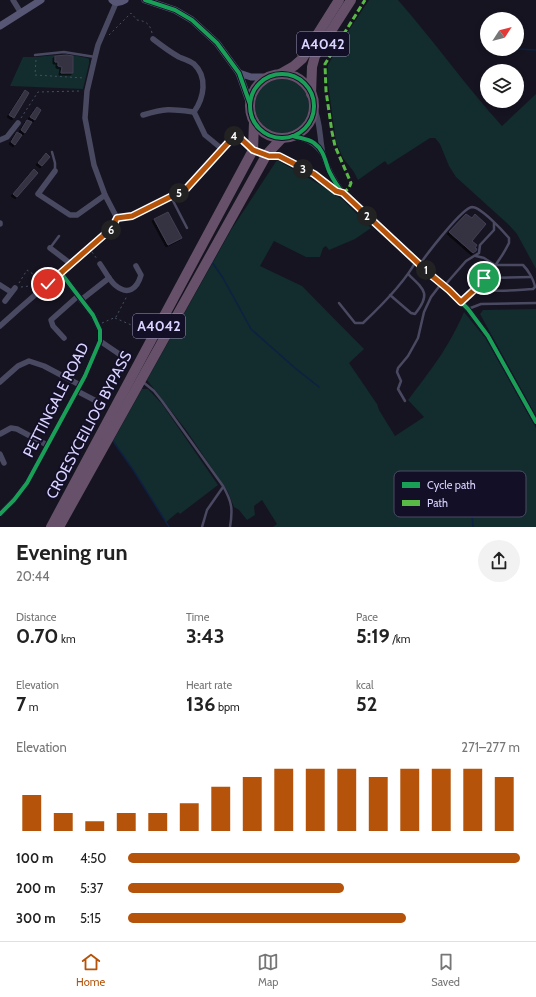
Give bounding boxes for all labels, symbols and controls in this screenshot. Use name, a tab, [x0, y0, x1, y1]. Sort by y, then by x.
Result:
north arrow	[480, 12, 524, 56]
map controls	[480, 12, 524, 108]
road number: A4042	[297, 32, 349, 56]
button: layers	[480, 64, 524, 108]
pin: 4	[224, 126, 244, 146]
text: 4	[231, 129, 237, 143]
pin: 3	[293, 159, 313, 179]
text: 3	[300, 162, 306, 176]
pin: 5	[169, 183, 189, 203]
text: 5	[176, 186, 182, 200]
pin: 2	[357, 206, 377, 226]
text: 2	[364, 209, 370, 223]
pin: 6	[101, 220, 121, 240]
text: 6	[108, 223, 114, 237]
pin: 1	[416, 260, 436, 280]
pin	[467, 261, 501, 295]
text: 1	[424, 263, 428, 277]
pin	[31, 267, 65, 301]
icon: arrive	[473, 267, 495, 289]
icon: check	[37, 273, 59, 295]
road number: A4042	[133, 314, 185, 338]
street label: PETTINGALE ROAD	[19, 340, 93, 460]
street label: CROESYCEILIOG BYPASS	[42, 348, 136, 502]
legend	[394, 471, 526, 517]
text: Cycle path	[427, 478, 476, 492]
text: Path	[427, 496, 448, 510]
text: Evening run	[16, 539, 128, 566]
button: share	[478, 540, 520, 582]
text: 20:44	[16, 568, 50, 584]
text: Distance	[16, 610, 57, 624]
text: Time	[186, 610, 209, 624]
text: Pace	[356, 610, 378, 624]
text: 0.70	[16, 624, 58, 648]
text: 3:43	[186, 624, 224, 648]
text: 5:19	[356, 624, 390, 648]
text: km	[58, 632, 76, 646]
text: /km	[390, 632, 410, 646]
text: Elevation	[16, 678, 59, 692]
text: Heart rate	[186, 678, 232, 692]
text: kcal	[356, 678, 374, 692]
text: 7	[16, 692, 26, 716]
text: 136	[186, 692, 215, 716]
text: 52	[356, 692, 377, 716]
text: m	[26, 700, 38, 714]
text: bpm	[215, 700, 240, 714]
text: Elevation	[16, 739, 67, 755]
text: 271–277 m	[461, 739, 520, 755]
text: 100 m	[16, 850, 53, 866]
text: 4:50	[80, 850, 106, 866]
text: 200 m	[16, 880, 55, 896]
text: 5:37	[80, 880, 103, 896]
text: 300 m	[16, 910, 56, 926]
text: 5:15	[80, 910, 101, 926]
tab: Home	[76, 951, 105, 989]
tab: Map	[257, 951, 279, 989]
tab: Saved	[431, 951, 460, 989]

